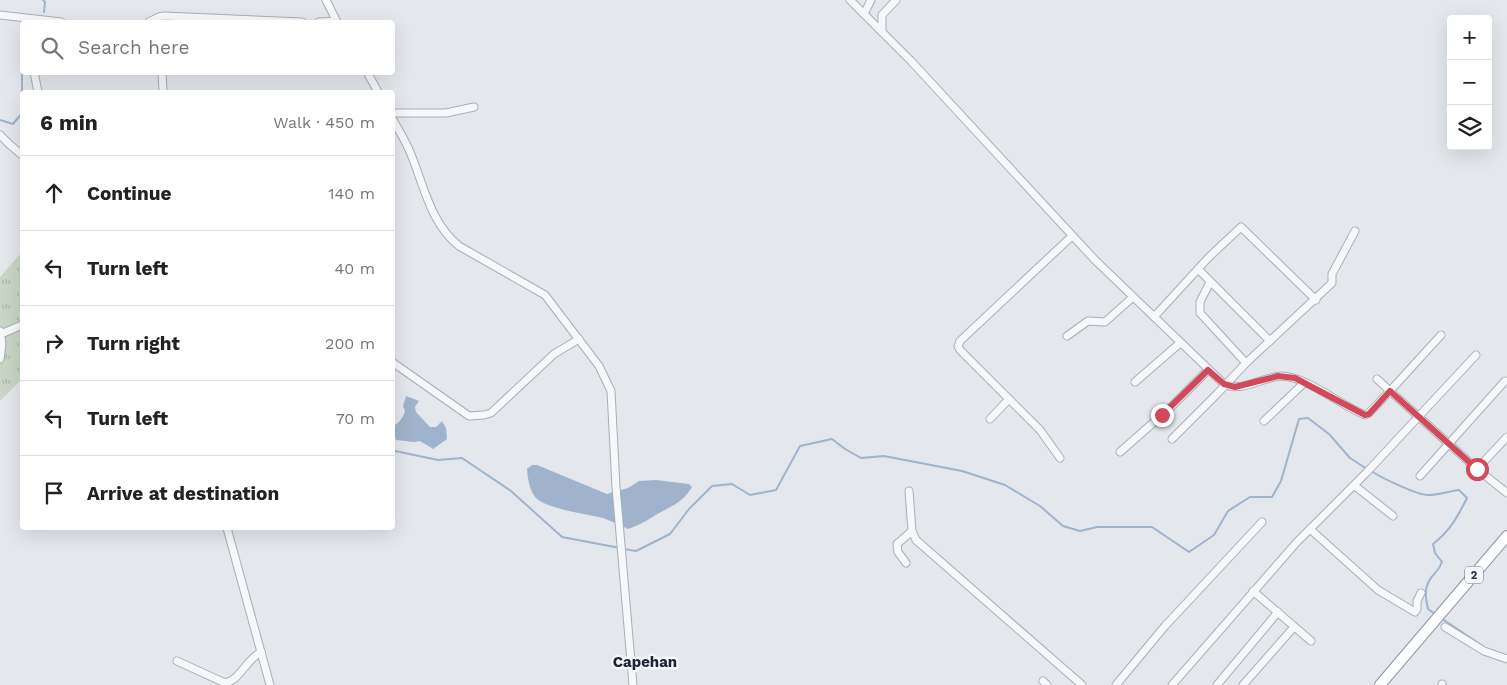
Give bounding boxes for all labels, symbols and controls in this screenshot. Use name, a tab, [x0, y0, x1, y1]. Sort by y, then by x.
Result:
map controls	[1447, 15, 1492, 150]
button: +	[1447, 15, 1492, 60]
search box	[20, 20, 395, 75]
icon: search	[38, 34, 66, 62]
text: Search here	[78, 36, 189, 59]
button: −	[1447, 60, 1492, 105]
button: layers	[1447, 105, 1492, 150]
text: 6 min	[40, 110, 98, 135]
text: Walk · 450 m	[273, 113, 375, 132]
icon: ahead	[40, 179, 68, 207]
text: Continue	[87, 182, 171, 205]
text: 140 m	[328, 184, 375, 203]
icon: left	[40, 254, 68, 282]
text: Turn left	[87, 257, 168, 280]
text: 40 m	[335, 259, 375, 278]
icon: right	[40, 329, 68, 357]
text: Turn right	[87, 332, 180, 355]
text: 200 m	[325, 334, 375, 353]
icon: left	[40, 404, 68, 432]
route end	[1151, 404, 1174, 427]
text: Turn left	[87, 407, 168, 430]
text: 70 m	[336, 409, 375, 428]
route start	[1466, 458, 1489, 481]
icon: arrive	[40, 479, 68, 507]
text: Arrive at destination	[87, 482, 279, 505]
road number: 2	[1465, 566, 1483, 584]
district label: Capehan	[613, 653, 677, 671]

